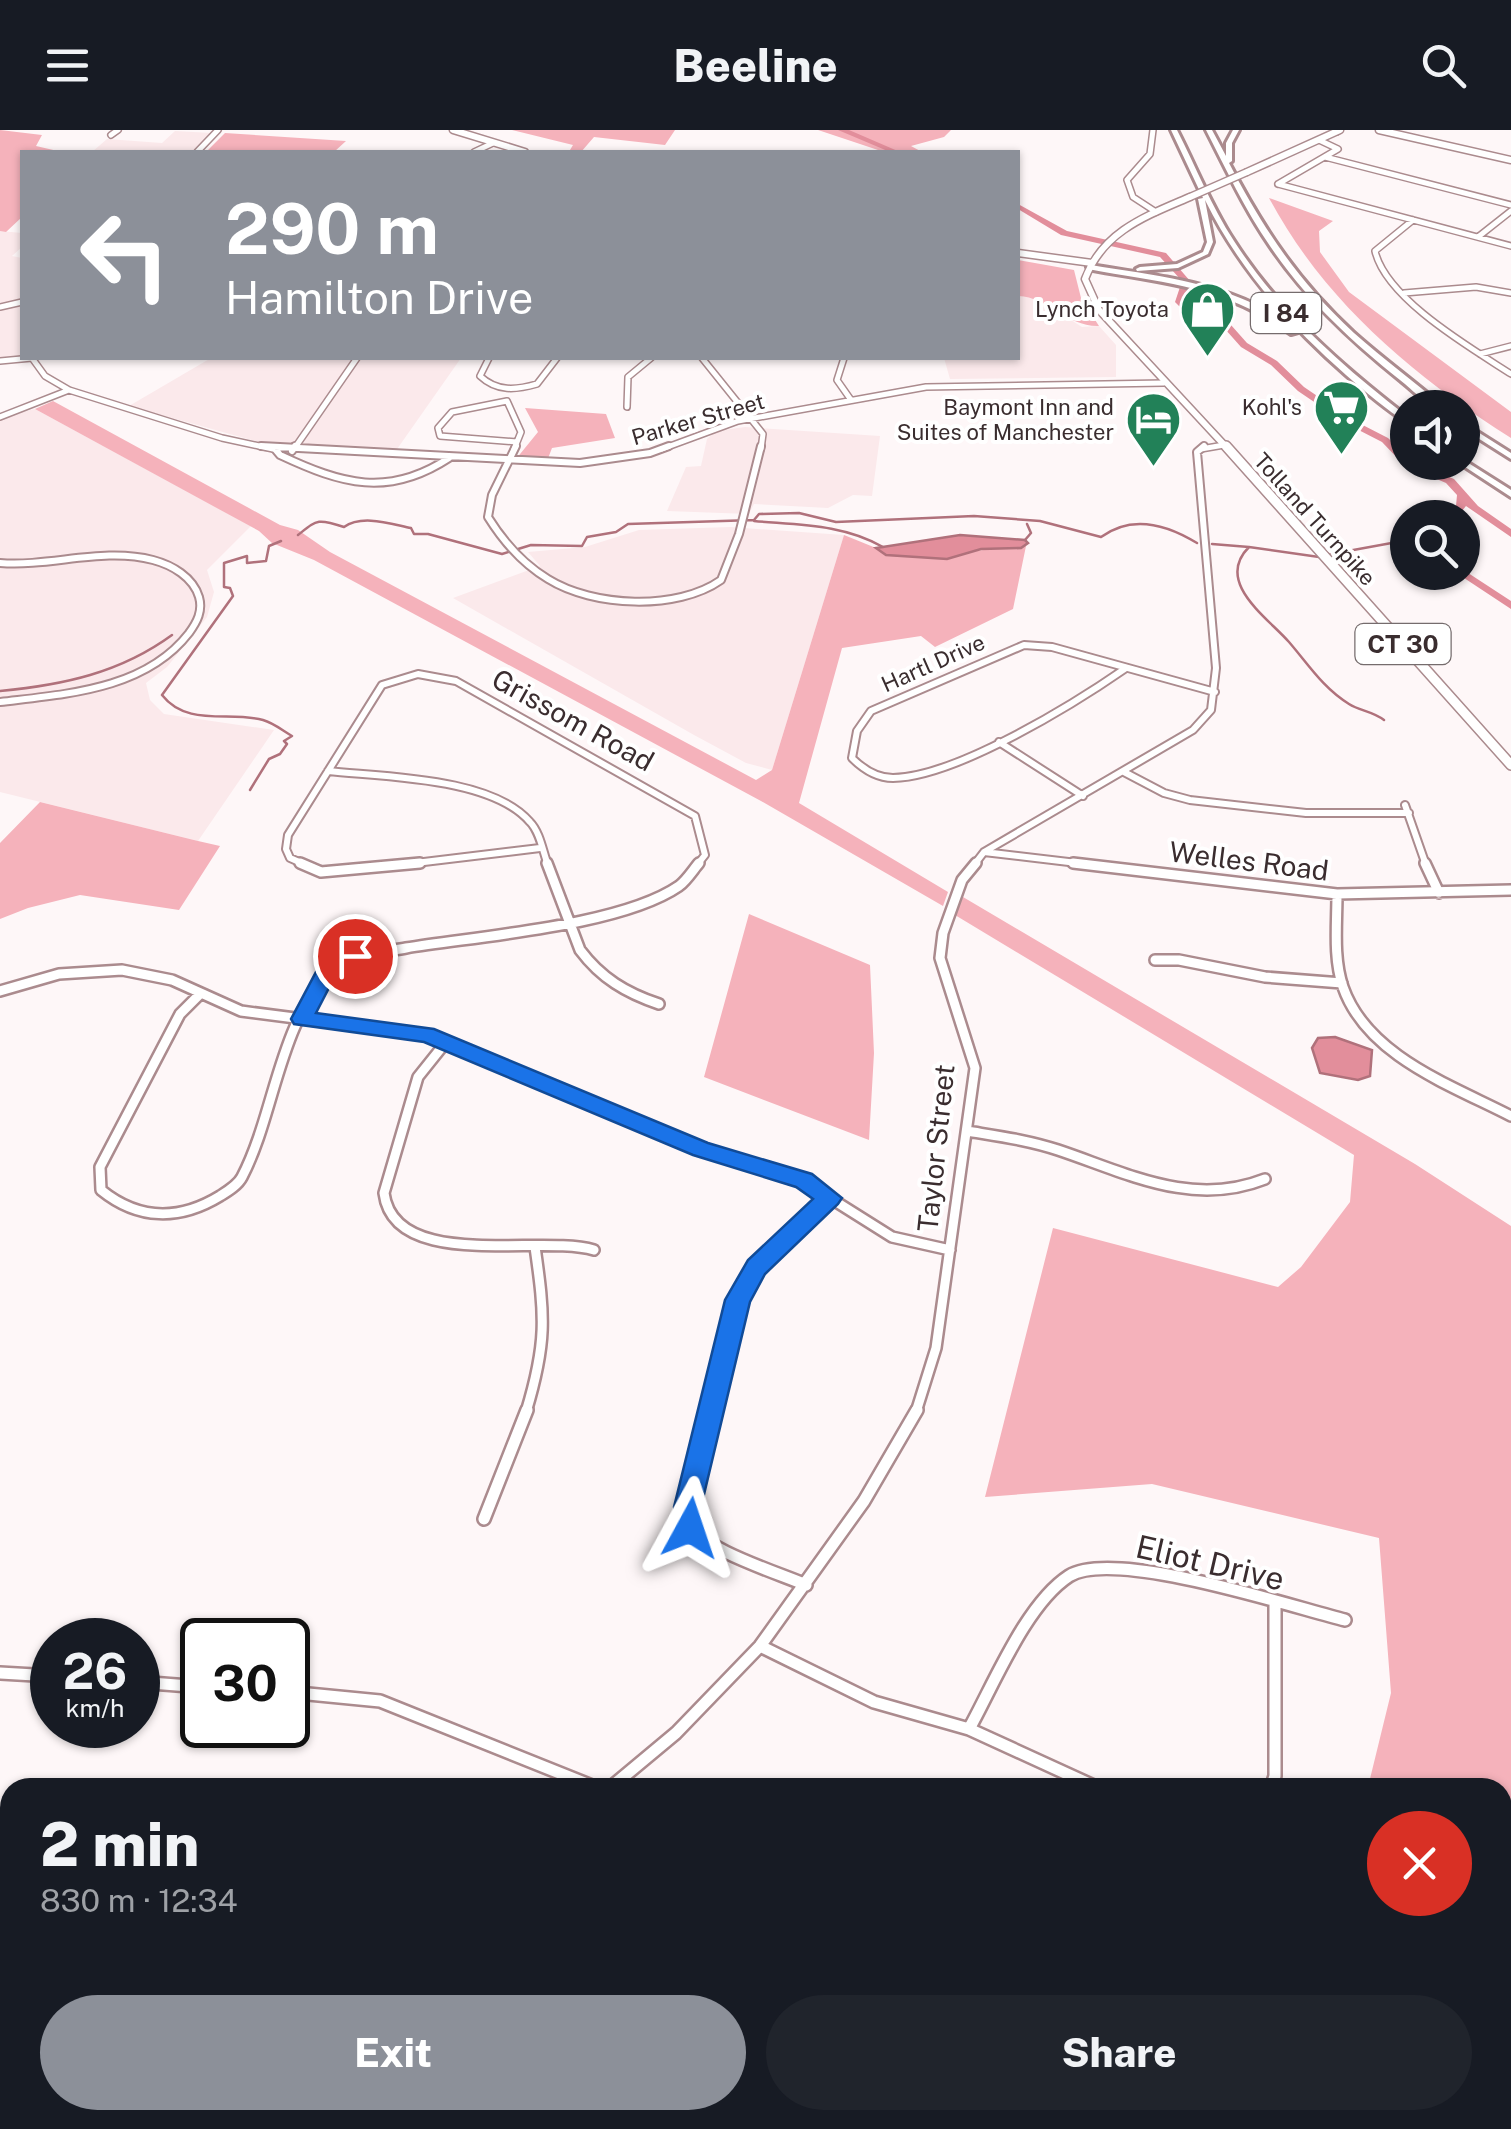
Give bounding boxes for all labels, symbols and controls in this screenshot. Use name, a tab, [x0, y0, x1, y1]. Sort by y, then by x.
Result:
icon: menu	[40, 38, 95, 93]
icon: search	[1416, 38, 1471, 93]
text: Beeline	[673, 39, 838, 92]
text: 290 m	[225, 187, 439, 270]
icon: left	[60, 190, 190, 320]
text: Hamilton Drive	[225, 271, 533, 324]
shop icon: Lynch Toyota	[1178, 279, 1238, 358]
road number: I 84	[1251, 293, 1321, 333]
place label: Lynch Toyota	[1035, 296, 1169, 322]
supermarket icon: Kohl's	[1311, 377, 1371, 456]
street label: Parker Street	[629, 388, 767, 450]
hotel icon: Baymont Inn and Suites of Manchester	[1123, 390, 1183, 469]
map controls	[1390, 390, 1480, 590]
button: sound	[1390, 390, 1480, 480]
place label: Baymont Inn and Suites of Manchester	[897, 394, 1114, 445]
place label: Kohl's	[1242, 394, 1302, 420]
street label: Tolland Turnpike	[1249, 447, 1381, 591]
button: search	[1390, 500, 1480, 590]
road number: CT 30	[1356, 624, 1450, 664]
street label: Hartl Drive	[877, 629, 989, 697]
street label: Grissom Road	[487, 662, 660, 778]
street label: Welles Road	[1168, 834, 1331, 887]
pin	[313, 914, 398, 999]
icon: arrive	[328, 929, 383, 984]
street label: Taylor Street	[910, 1063, 961, 1233]
position arrow	[638, 1476, 742, 1580]
street label: Eliot Drive	[1132, 1527, 1288, 1598]
speed limit sign: 30	[180, 1618, 310, 1748]
text: 26	[63, 1641, 127, 1700]
text: km/h	[66, 1693, 124, 1723]
text: 2 min	[40, 1809, 199, 1880]
button: close	[1367, 1811, 1472, 1916]
text: 830 m · 12:34	[40, 1882, 238, 1919]
button: Exit	[40, 1995, 746, 2110]
button: Share	[766, 1995, 1472, 2110]

